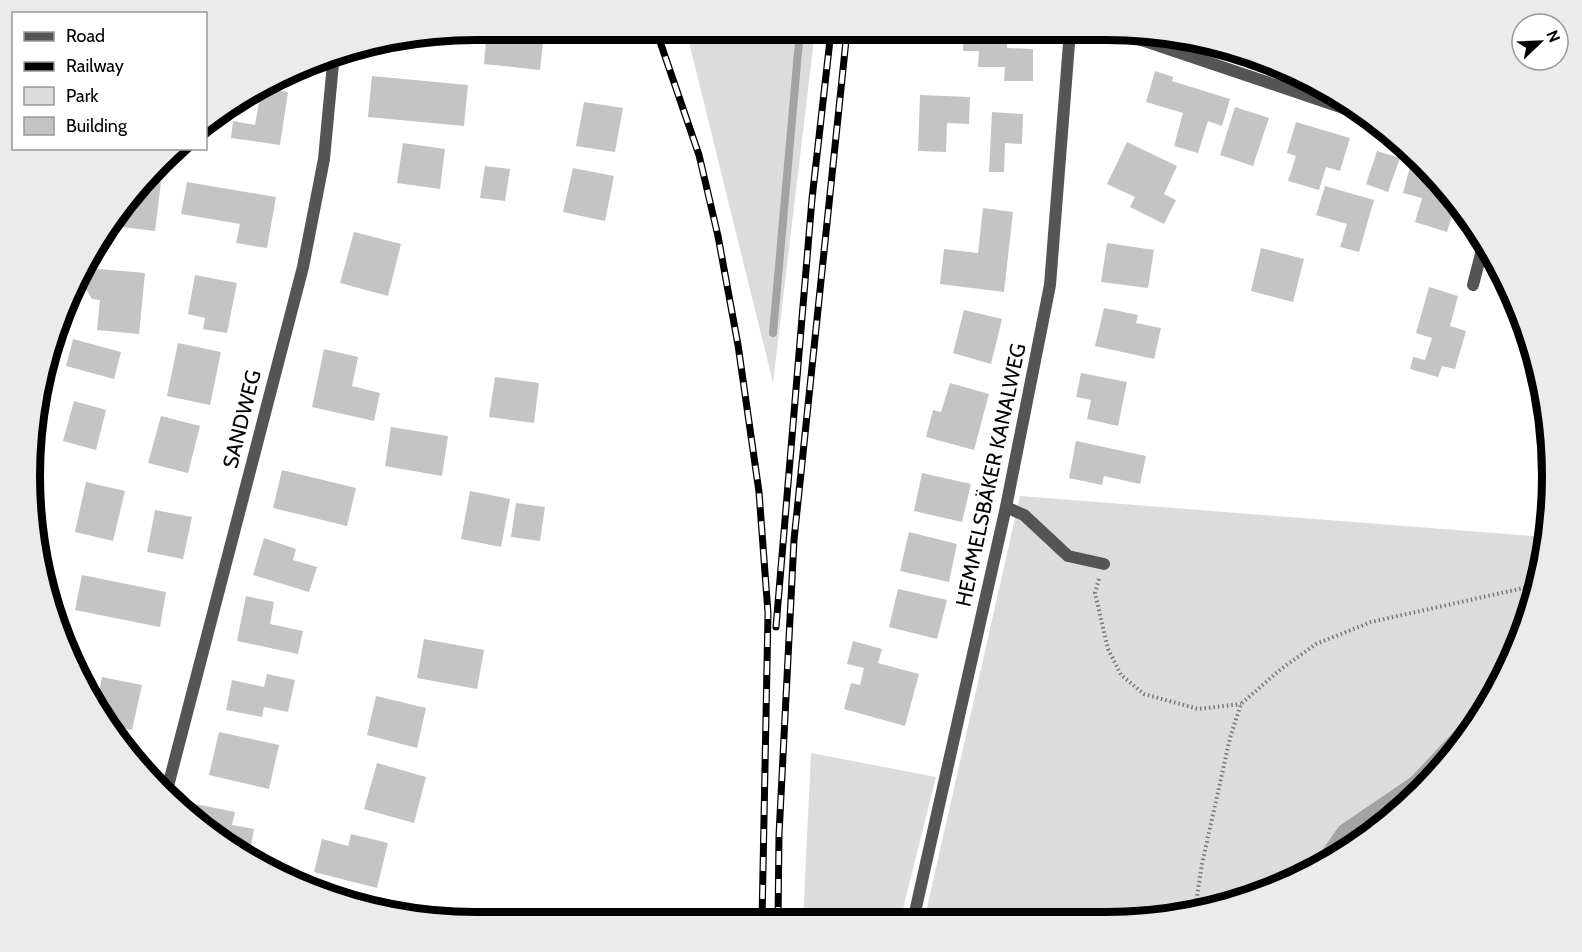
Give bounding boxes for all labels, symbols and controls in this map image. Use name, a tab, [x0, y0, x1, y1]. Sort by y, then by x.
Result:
legend	[12, 12, 207, 150]
north arrow	[1510, 12, 1570, 72]
text: Road	[66, 25, 105, 47]
text: N	[1542, 27, 1564, 45]
text: Railway	[66, 55, 124, 77]
text: Park	[66, 85, 99, 107]
text: Building	[66, 115, 128, 137]
street label: HEMMELSBÄKER KANALWEG	[950, 341, 1031, 609]
street label: SANDWEG	[217, 367, 266, 471]

